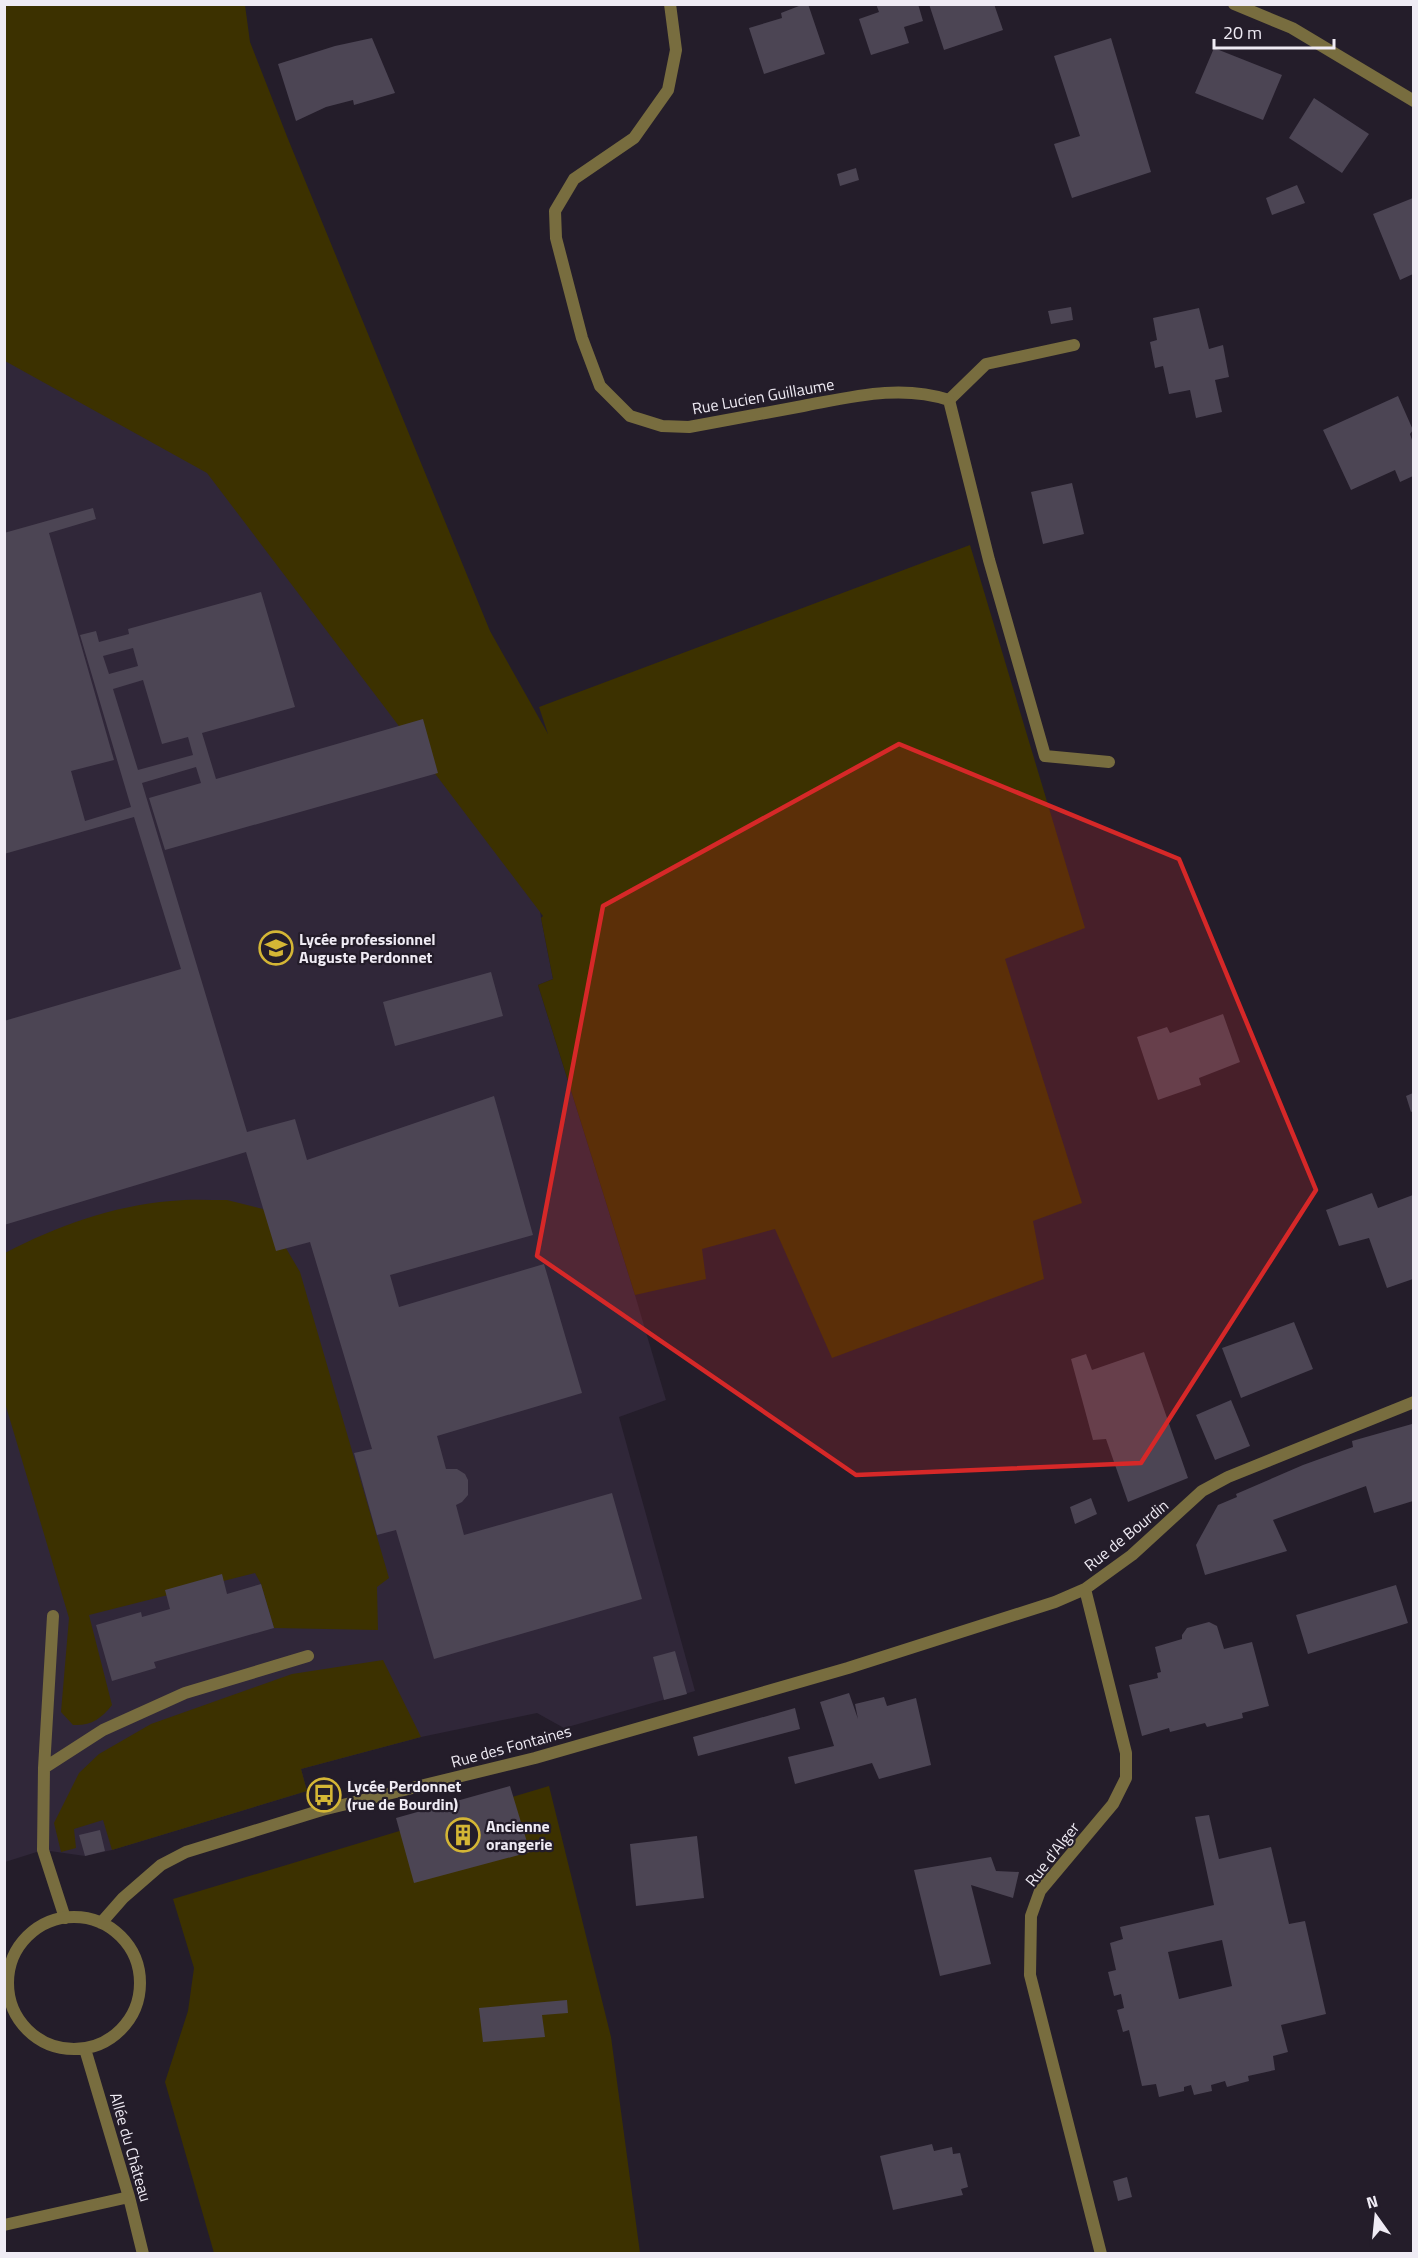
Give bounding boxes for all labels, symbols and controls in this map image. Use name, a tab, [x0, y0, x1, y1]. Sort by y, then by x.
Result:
scale bar	[1214, 12, 1334, 50]
text: 20 m	[1223, 19, 1262, 46]
street label: Rue Lucien Guillaume	[690, 372, 836, 420]
place label: Lycée professionnel Auguste Perdonnet	[299, 927, 436, 969]
school or university icon: Lycée professionnel Auguste Perdonnet	[258, 930, 294, 966]
street label: Rue de Bourdin	[1079, 1493, 1173, 1577]
street label: Rue des Fontaines	[448, 1718, 574, 1774]
place label: Lycée Perdonnet (rue de Bourdin)	[347, 1774, 461, 1816]
bus stop icon: Lycée Perdonnet (rue de Bourdin)	[306, 1777, 342, 1813]
place label: Ancienne orangerie	[486, 1814, 552, 1856]
street label: Rue d'Alger	[1019, 1816, 1085, 1891]
building icon: Ancienne orangerie	[445, 1817, 481, 1853]
street label: Allée du Château	[104, 2090, 158, 2204]
north arrow	[1346, 2186, 1406, 2246]
text: N	[1364, 2188, 1381, 2215]

